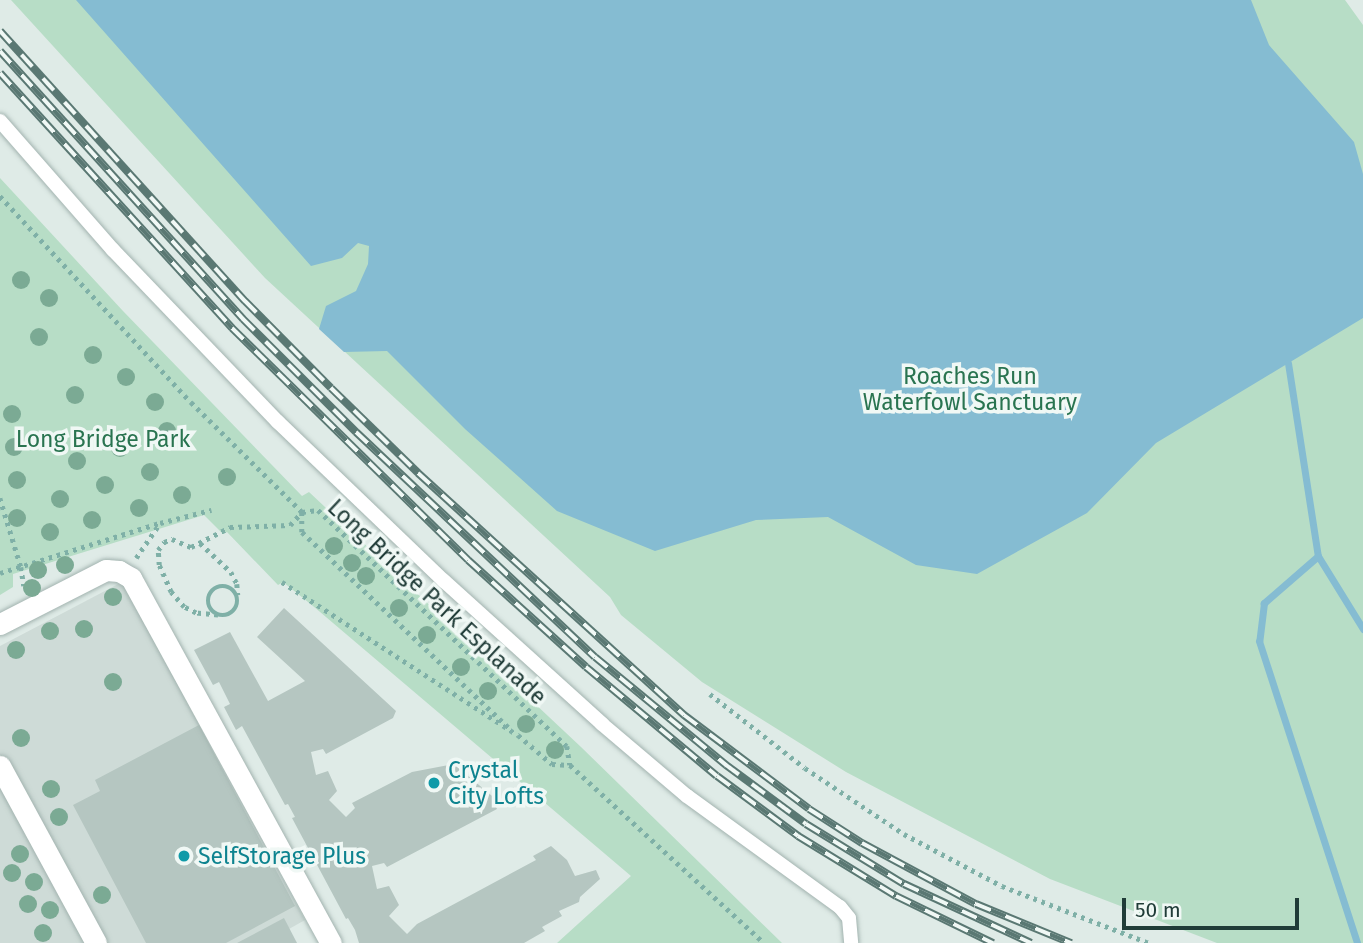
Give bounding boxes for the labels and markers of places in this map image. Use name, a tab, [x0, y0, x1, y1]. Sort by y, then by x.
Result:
place label: Crystal City Lofts	[448, 756, 544, 810]
marker: Crystal City Lofts	[426, 775, 442, 791]
place label: SelfStorage Plus	[198, 842, 366, 870]
marker: SelfStorage Plus	[176, 848, 192, 864]

